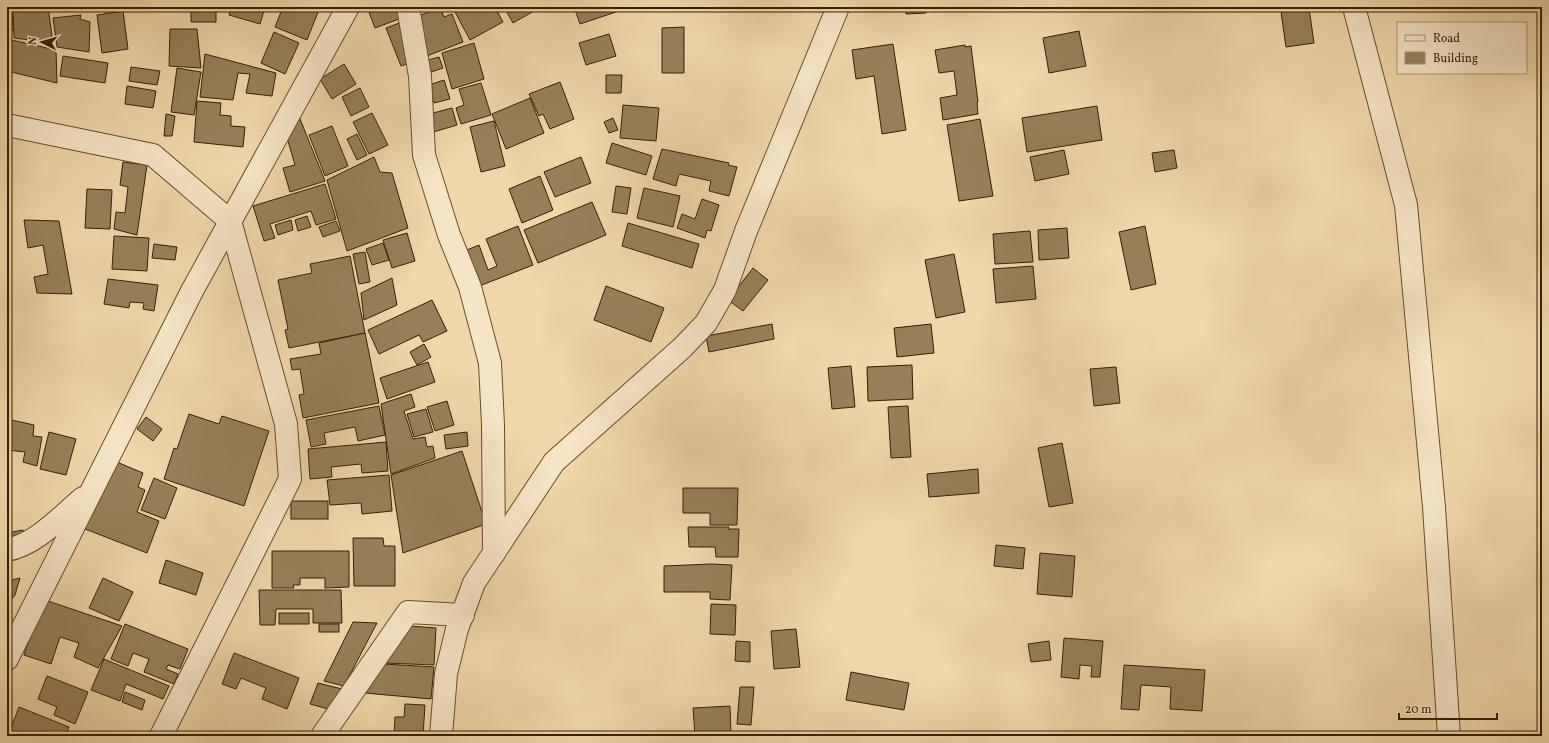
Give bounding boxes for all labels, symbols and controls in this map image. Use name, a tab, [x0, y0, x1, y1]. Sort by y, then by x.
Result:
north arrow	[22, 22, 62, 62]
legend	[1397, 22, 1527, 74]
text: Road	[1433, 31, 1460, 47]
text: N	[26, 36, 41, 46]
text: Building	[1433, 51, 1478, 67]
scale bar	[1399, 695, 1497, 721]
text: 20 m	[1405, 702, 1432, 718]

